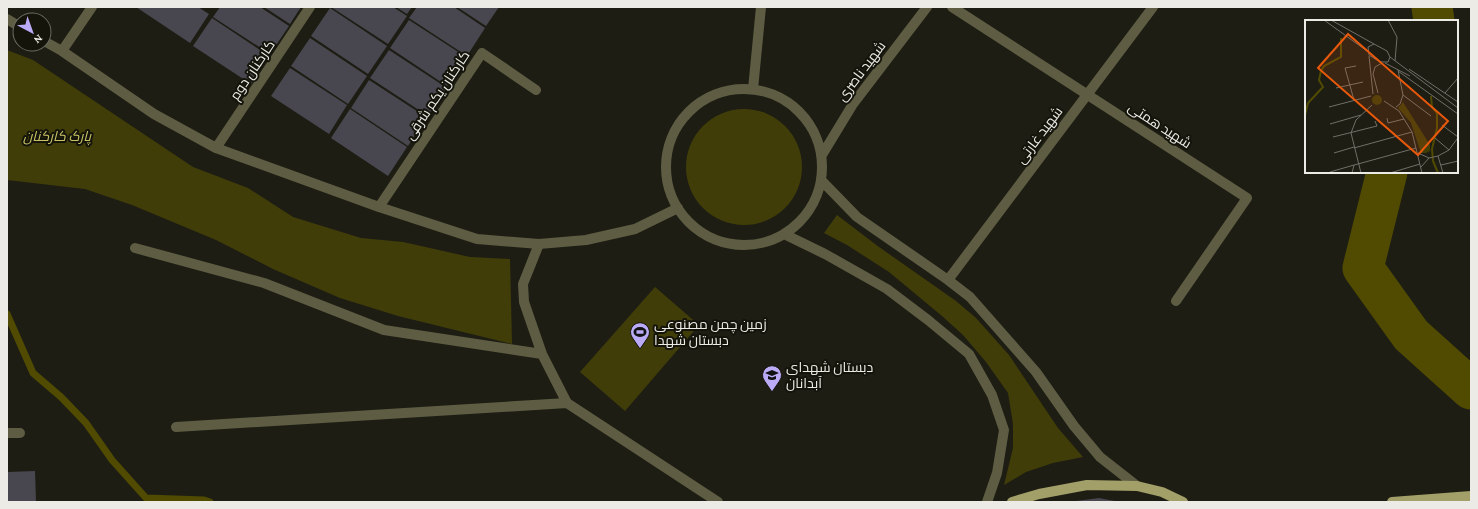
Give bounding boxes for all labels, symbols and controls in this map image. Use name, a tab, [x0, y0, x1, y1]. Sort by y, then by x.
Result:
north arrow	[12, 12, 52, 52]
inset map	[1305, 20, 1458, 173]
text: N	[31, 33, 45, 47]
street label: کارکنان دوم	[226, 37, 279, 104]
street label: شهید ناصری	[833, 38, 889, 104]
street label: کارکنان یکم شرقی	[401, 47, 474, 144]
street label: شهید همتی	[1125, 99, 1195, 151]
street label: شهید غارتی	[1012, 103, 1066, 167]
park label: پارک کارکنان	[23, 128, 92, 146]
place label: زمین چمن مصنوعی دبستان شهدا	[654, 316, 767, 348]
sports icon: زمین چمن مصنوعی دبستان شهدا	[629, 321, 651, 349]
place label: دبستان شهدای آبدانان	[786, 359, 873, 391]
school or university icon: دبستان شهدای آبدانان	[761, 364, 783, 392]

